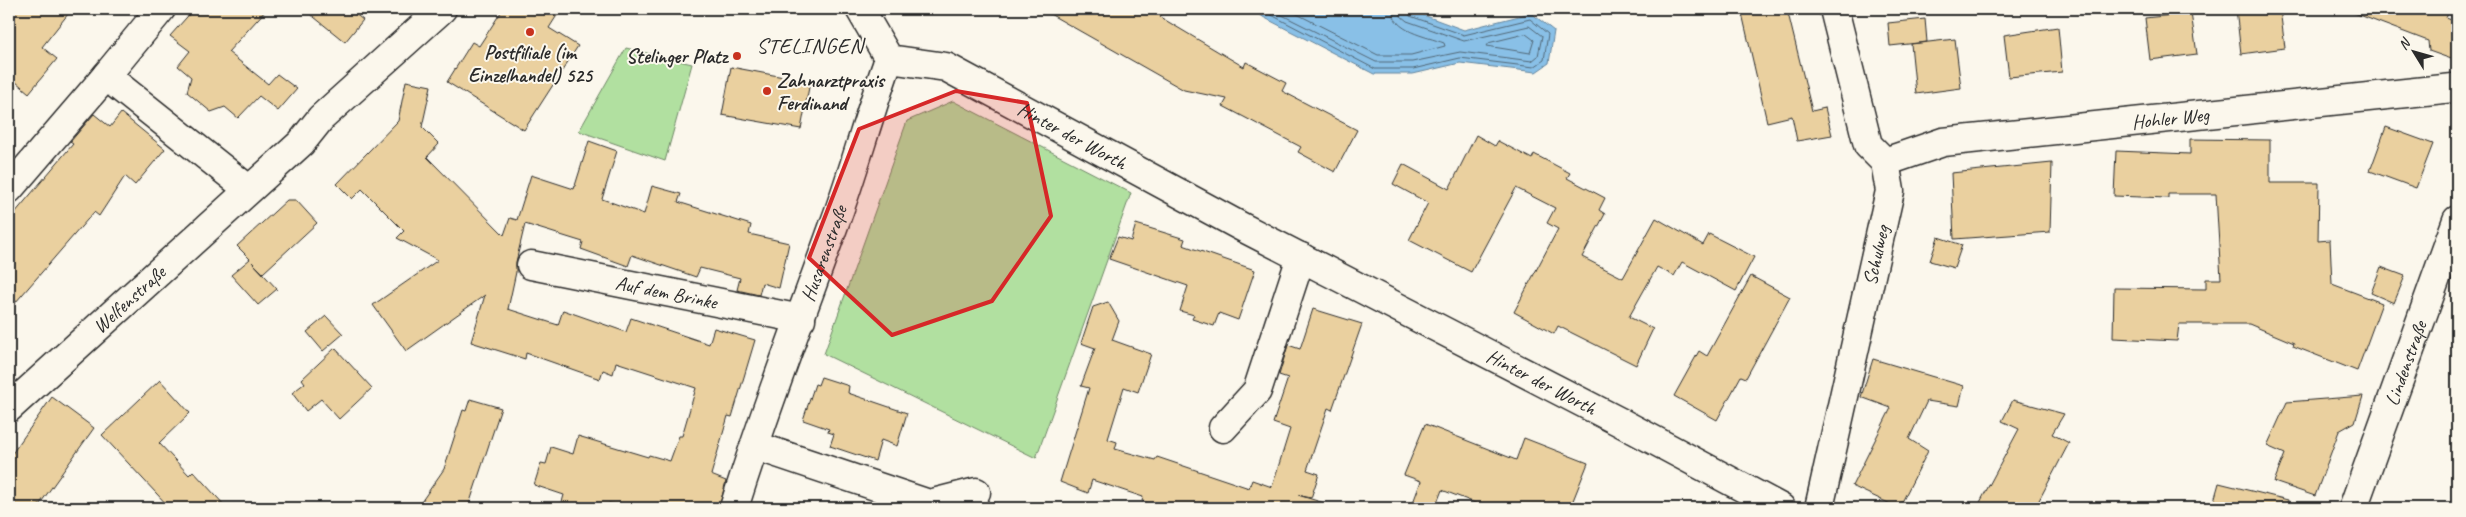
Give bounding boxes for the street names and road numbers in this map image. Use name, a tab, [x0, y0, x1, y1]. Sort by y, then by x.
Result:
street label: Hinter der Worth	[1013, 96, 1132, 176]
street label: Hohler Weg	[2131, 102, 2211, 135]
street label: Husarenstraße	[795, 201, 853, 305]
street label: Schulweg	[1857, 221, 1895, 288]
street label: Welfenstraße	[88, 259, 172, 339]
street label: Auf dem Brinke	[613, 270, 721, 315]
street label: Lindenstraße	[2379, 316, 2433, 409]
street label: Hinter der Worth	[1482, 343, 1601, 421]

